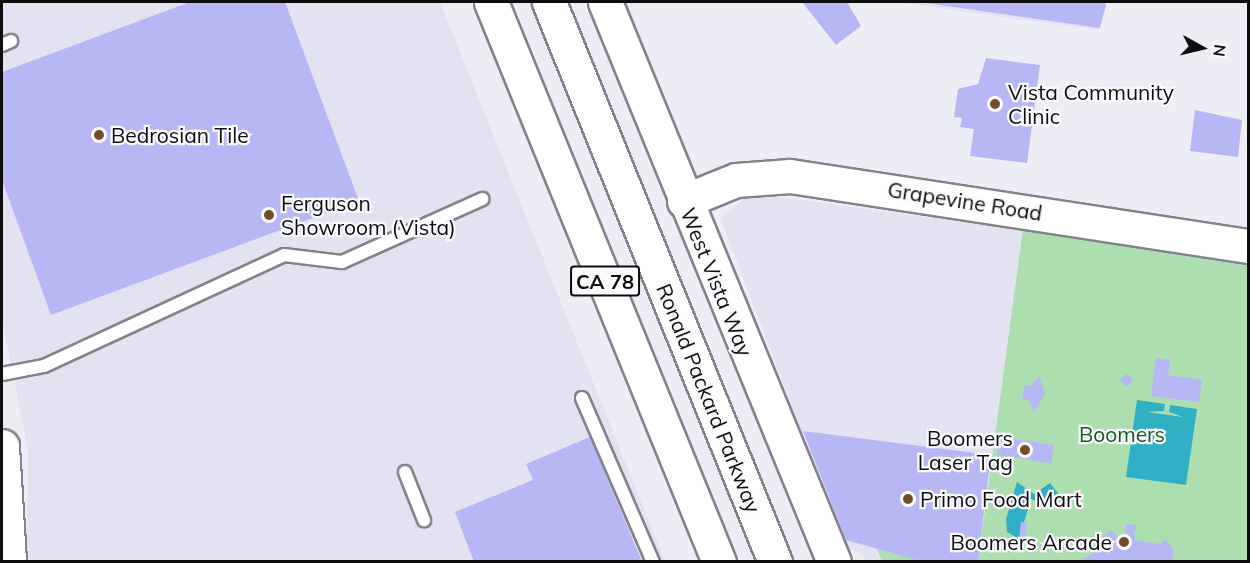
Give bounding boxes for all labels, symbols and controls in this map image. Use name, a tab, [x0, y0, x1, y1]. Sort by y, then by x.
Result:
north arrow	[1172, 18, 1232, 78]
text: N	[1209, 43, 1231, 58]
place label: Vista Community Clinic	[1008, 79, 1174, 129]
marker: Vista Community Clinic	[986, 95, 1004, 113]
place label: Bedrosian Tile	[111, 122, 249, 148]
marker: Bedrosian Tile	[92, 128, 106, 142]
street label: Grapevine Road	[886, 176, 1044, 226]
place label: Ferguson Showroom (Vista)	[281, 190, 456, 240]
street label: West Vista Way	[676, 204, 758, 360]
marker: Ferguson Showroom (Vista)	[262, 208, 276, 222]
road number: CA 78	[569, 264, 641, 298]
street label: Ronald Packard Parkway	[651, 280, 767, 516]
park label: Boomers	[1079, 421, 1165, 447]
place label: Boomers Laser Tag	[918, 425, 1013, 475]
marker: Boomers Laser Tag	[1018, 443, 1032, 457]
place label: Primo Food Mart	[920, 486, 1082, 512]
marker: Primo Food Mart	[901, 492, 915, 506]
place label: Boomers Arcade	[951, 529, 1112, 555]
marker: Boomers Arcade	[1117, 535, 1131, 549]

